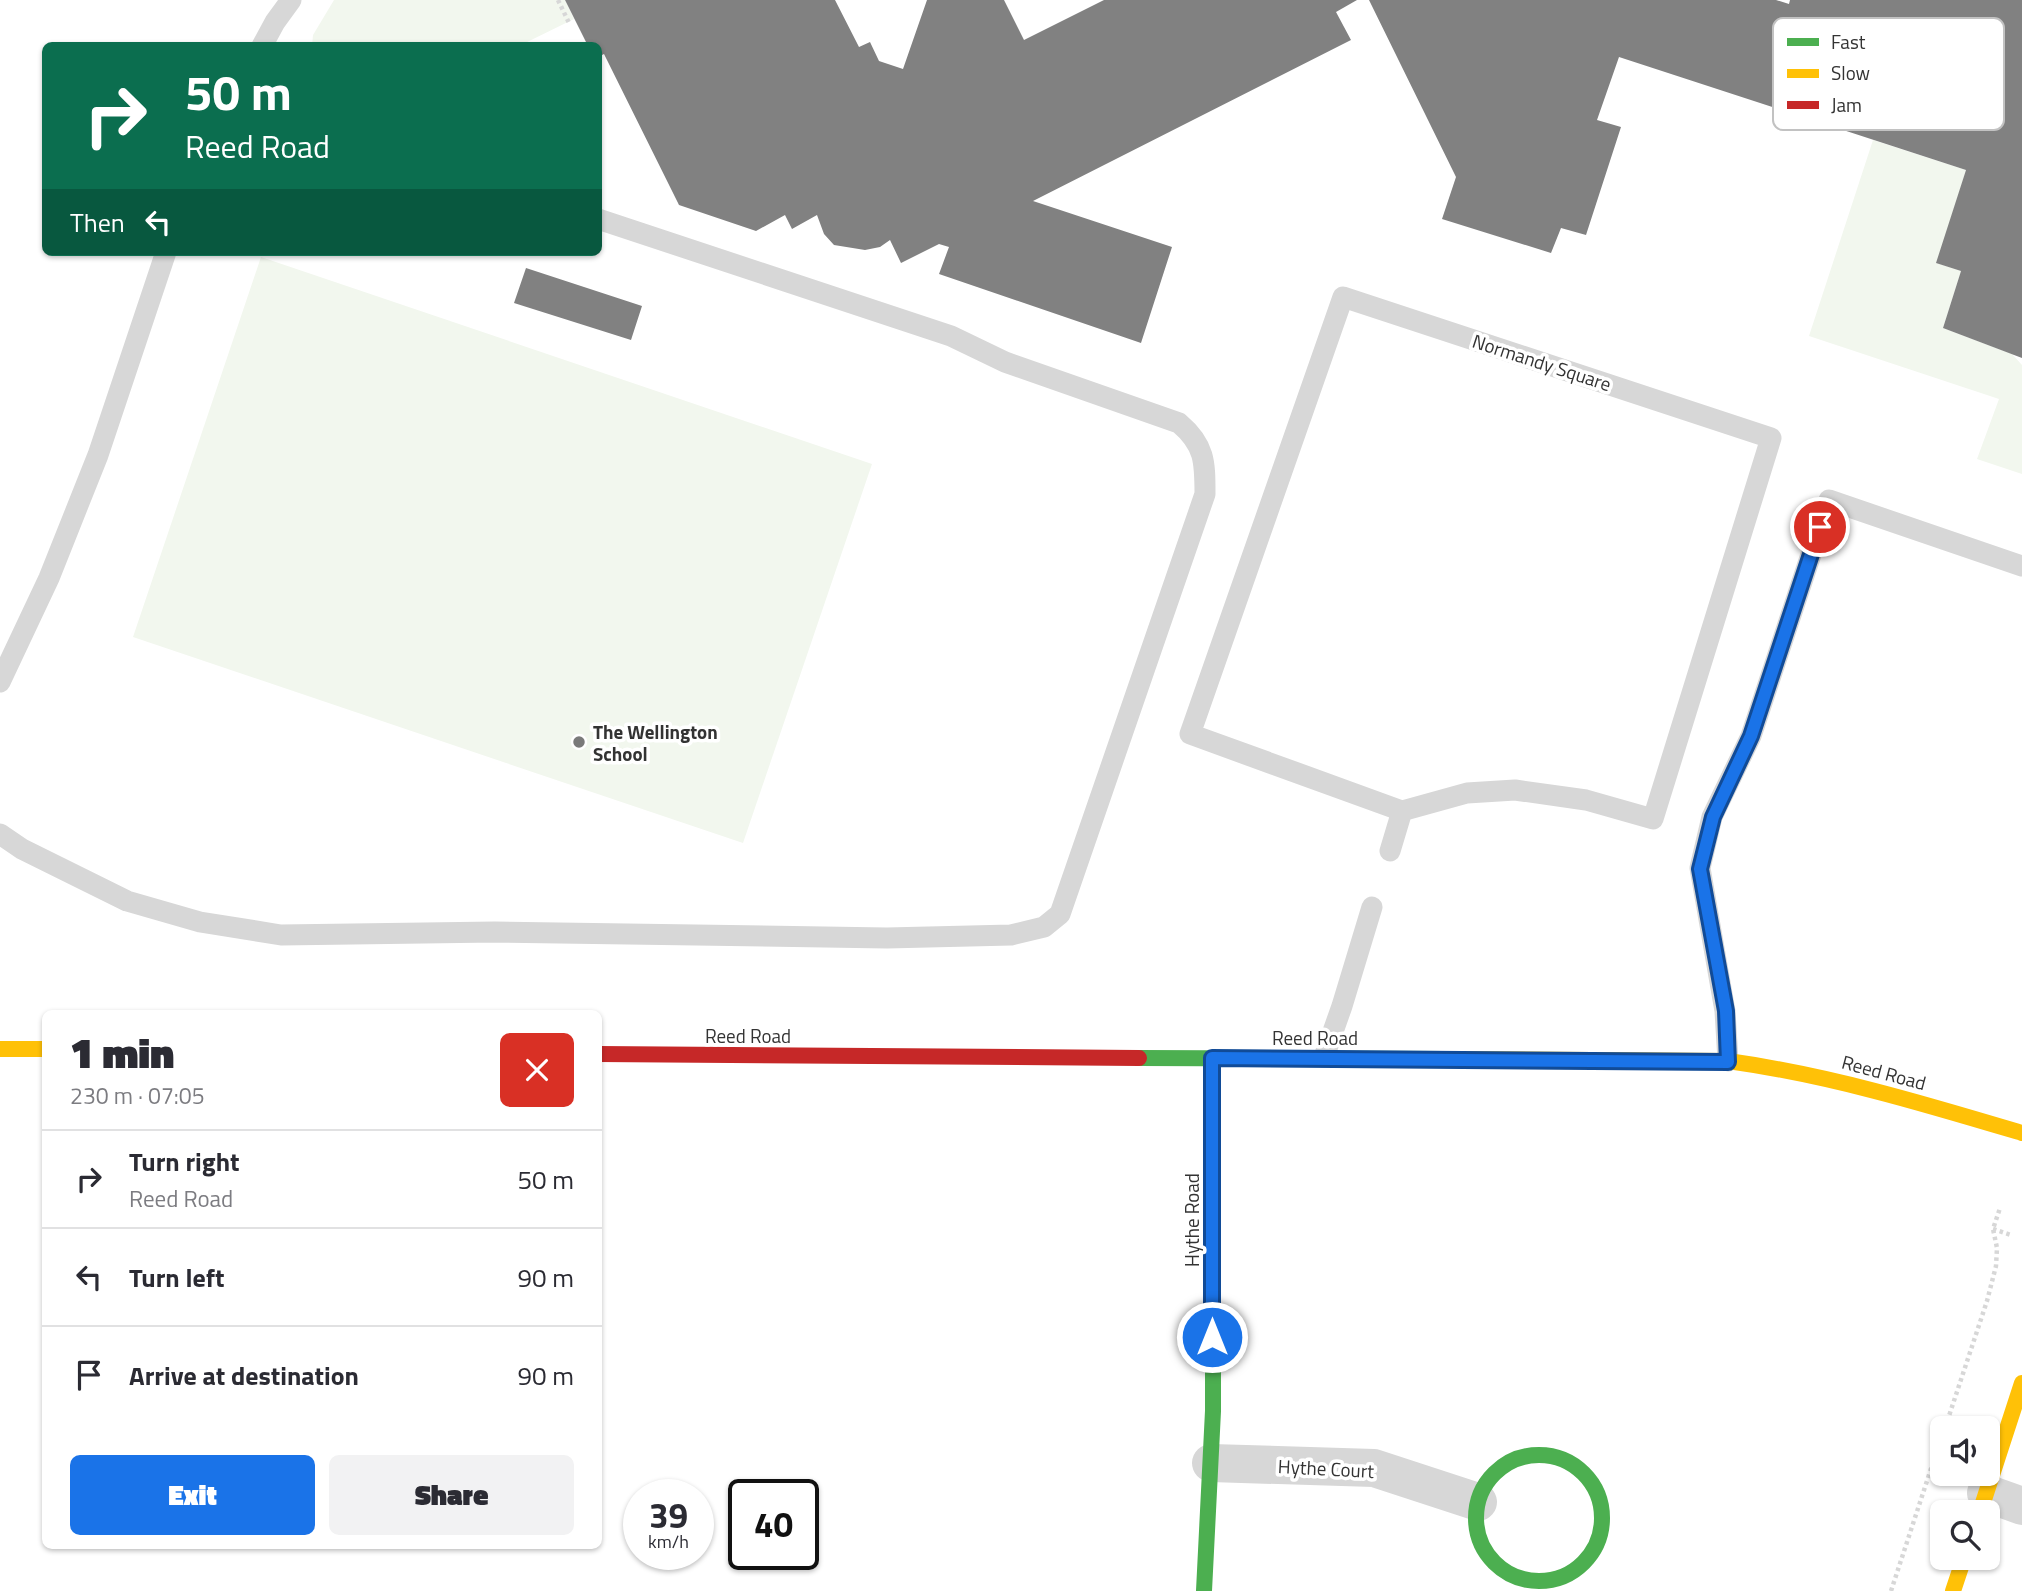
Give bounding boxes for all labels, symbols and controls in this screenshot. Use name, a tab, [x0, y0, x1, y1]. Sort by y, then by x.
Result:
legend	[1773, 18, 2004, 130]
text: Fast	[1831, 27, 1866, 56]
text: 50 m	[185, 54, 292, 129]
text: Slow	[1831, 58, 1870, 87]
icon: right	[70, 70, 161, 161]
text: Jam	[1831, 90, 1862, 119]
text: Reed Road	[185, 122, 330, 170]
text: Then	[70, 203, 125, 242]
icon: left	[139, 203, 177, 241]
street label: Normandy Square	[1469, 326, 1615, 398]
pin	[1790, 497, 1850, 557]
icon: arrive	[1801, 508, 1839, 546]
place label: The Wellington School	[593, 717, 718, 768]
marker: The Wellington School	[571, 734, 587, 750]
text: 1 min	[70, 1020, 174, 1084]
street label: Reed Road	[705, 1021, 791, 1050]
street label: Reed Road	[1272, 1023, 1358, 1052]
button: close	[500, 1033, 574, 1107]
street label: Reed Road	[1839, 1047, 1929, 1097]
text: 230 m · 07:05	[70, 1078, 205, 1113]
text: Turn right	[129, 1142, 240, 1181]
icon: right	[70, 1160, 108, 1198]
text: 50 m	[517, 1160, 574, 1199]
street label: Hythe Road	[1177, 1173, 1206, 1267]
text: Reed Road	[129, 1181, 233, 1216]
icon: left	[70, 1258, 108, 1296]
text: Turn left	[129, 1258, 224, 1297]
text: 90 m	[517, 1258, 574, 1297]
position arrow	[1175, 1300, 1249, 1374]
icon: arrive	[70, 1356, 108, 1394]
text: Arrive at destination	[129, 1356, 359, 1395]
text: 90 m	[517, 1356, 574, 1395]
map controls	[1930, 1416, 2000, 1570]
button: sound	[1930, 1416, 2000, 1486]
street label: Hythe Court	[1277, 1451, 1375, 1485]
button: Exit	[70, 1455, 315, 1535]
button: Share	[329, 1455, 574, 1535]
speed limit sign: 40	[728, 1479, 819, 1570]
text: 39	[649, 1488, 688, 1542]
button: search	[1930, 1500, 2000, 1570]
text: km/h	[648, 1528, 689, 1555]

